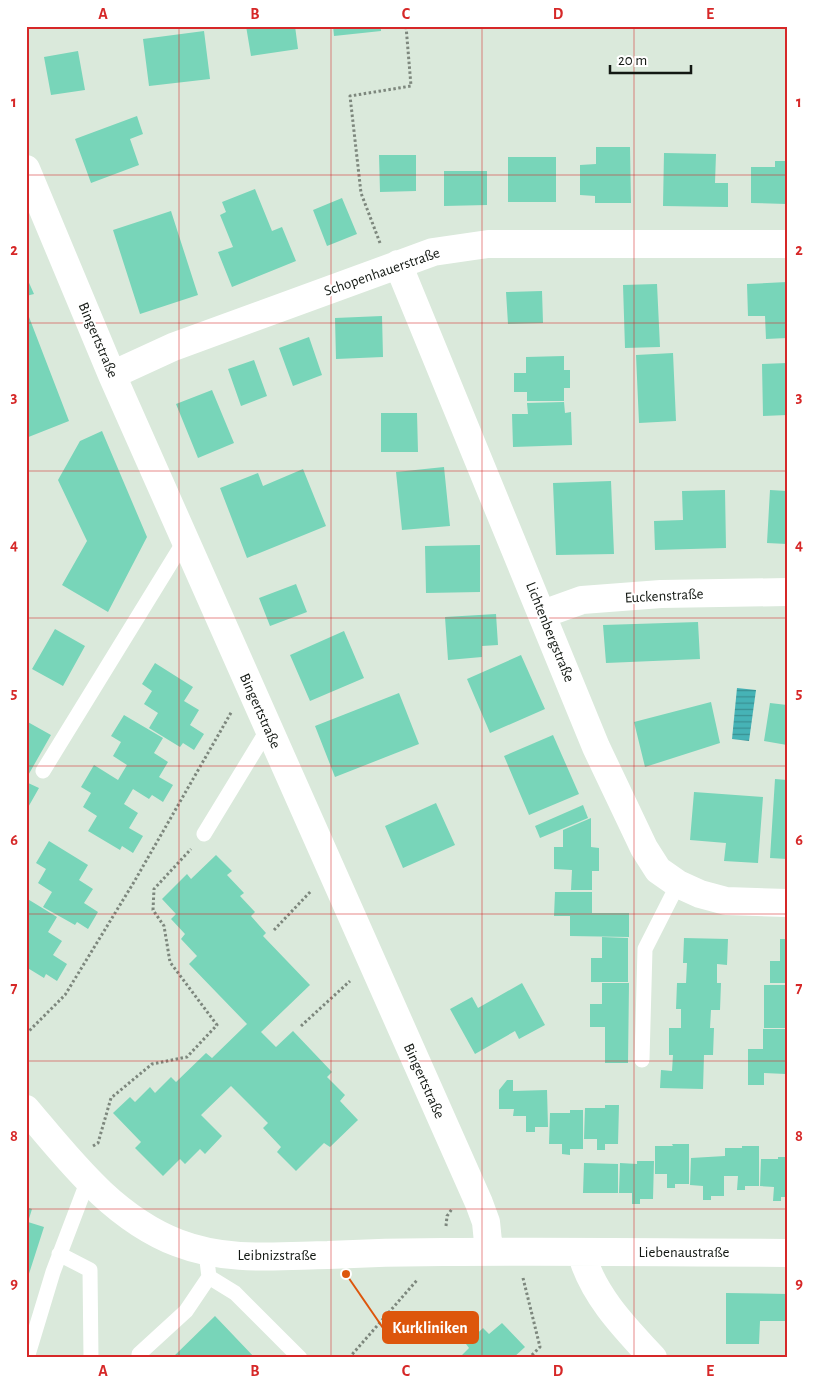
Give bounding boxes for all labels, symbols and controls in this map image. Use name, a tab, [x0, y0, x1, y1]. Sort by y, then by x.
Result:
text: A	[98, 6, 108, 22]
text: B	[250, 6, 260, 22]
text: C	[402, 6, 411, 22]
text: D	[553, 6, 564, 22]
text: E	[706, 6, 714, 22]
scale bar	[610, 42, 692, 74]
text: 20 m	[618, 53, 647, 68]
text: 1	[11, 94, 17, 110]
text: 1	[796, 94, 802, 110]
text: 2	[10, 242, 18, 258]
text: 2	[795, 242, 803, 258]
street label: Schopenhauerstraße	[322, 245, 442, 299]
street label: Bingertstraße	[75, 300, 121, 380]
text: 3	[11, 389, 18, 405]
text: 3	[796, 389, 803, 405]
text: 4	[10, 537, 18, 553]
text: 4	[795, 537, 803, 553]
street label: Lichtenbergstraße	[523, 580, 577, 684]
street label: Euckenstraße	[624, 586, 704, 606]
street label: Bingertstraße	[237, 671, 283, 751]
text: 5	[11, 685, 18, 701]
text: 5	[796, 685, 803, 701]
text: 6	[10, 832, 18, 848]
text: 6	[795, 832, 803, 848]
text: 7	[11, 980, 18, 996]
text: 7	[796, 980, 803, 996]
street label: Bingertstraße	[401, 1041, 447, 1121]
text: 8	[10, 1128, 18, 1144]
text: 8	[795, 1128, 803, 1144]
street label: Liebenaustraße	[639, 1245, 730, 1260]
street label: Leibnizstraße	[238, 1248, 317, 1263]
text: 9	[10, 1275, 18, 1291]
text: 9	[795, 1275, 803, 1291]
callout: Kurkliniken	[383, 1312, 478, 1343]
text: Kurkliniken	[392, 1320, 468, 1336]
text: A	[98, 1363, 108, 1379]
text: B	[250, 1363, 260, 1379]
text: C	[402, 1363, 411, 1379]
text: D	[553, 1363, 564, 1379]
text: E	[706, 1363, 714, 1379]

